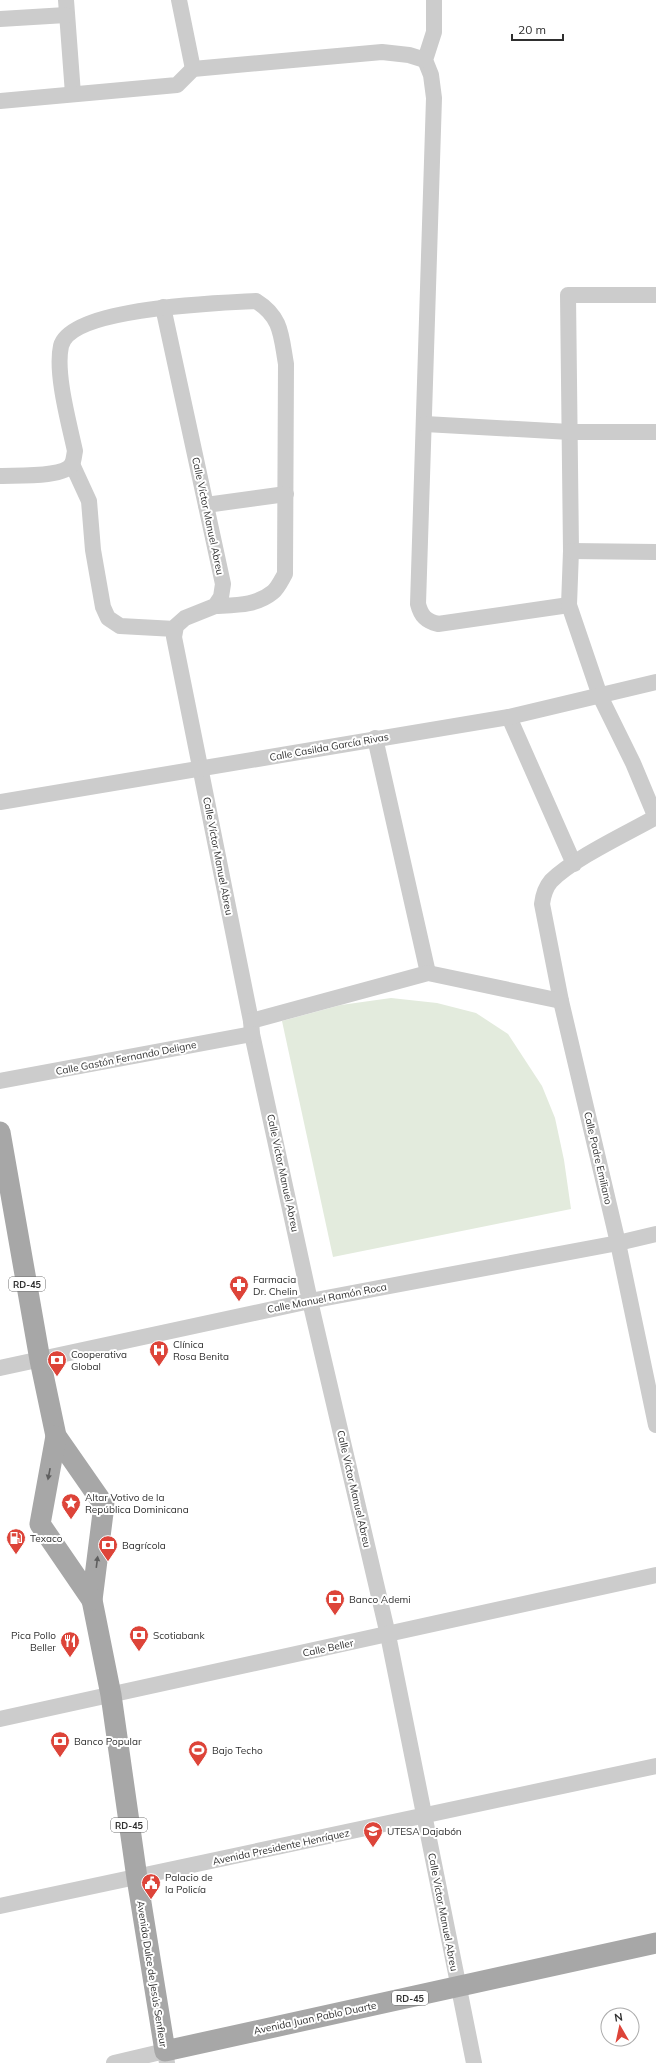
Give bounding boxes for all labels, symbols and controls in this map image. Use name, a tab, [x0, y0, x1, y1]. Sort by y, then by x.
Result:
scale bar	[512, 16, 563, 42]
text: 20 m	[518, 22, 546, 37]
street label: Calle Víctor Manuel Abreu	[189, 456, 227, 576]
street label: Calle Casilda García Rivas	[268, 730, 390, 764]
street label: Calle Víctor Manuel Abreu	[200, 796, 236, 916]
street label: Calle Gastón Fernando Deligne	[55, 1038, 197, 1078]
street label: Calle Padre Emiliano	[581, 1110, 615, 1206]
street label: Calle Víctor Manuel Abreu	[264, 1113, 302, 1233]
place label: Farmacia Dr. Chelin	[253, 1273, 298, 1298]
pharmacy icon: Farmacia Dr. Chelin	[228, 1274, 250, 1302]
road number: RD-45	[9, 1277, 45, 1291]
street label: Calle Manuel Ramón Roca	[266, 1280, 388, 1316]
place label: Clínica Rosa Benita	[173, 1338, 229, 1363]
hospital icon: Clínica Rosa Benita	[148, 1339, 170, 1367]
place label: Cooperativa Global	[71, 1348, 127, 1373]
bank icon: Cooperativa Global	[46, 1349, 68, 1377]
street label: Calle Víctor Manuel Abreu	[334, 1429, 374, 1549]
one-way arrow	[46, 1468, 52, 1481]
place label: Altar Votivo de la República Dominicana	[85, 1491, 189, 1516]
place icon: Altar Votivo de la República Dominicana	[60, 1492, 82, 1520]
fuel station icon: Texaco	[5, 1527, 27, 1555]
place label: Texaco	[30, 1532, 63, 1545]
bank icon: Bagrícola	[97, 1534, 119, 1562]
place label: Bagrícola	[122, 1539, 166, 1552]
one-way arrow	[94, 1556, 100, 1568]
bank icon: Banco Ademi	[324, 1588, 346, 1616]
place label: Banco Ademi	[349, 1593, 411, 1606]
bank icon: Scotiabank	[128, 1624, 150, 1652]
place label: Pica Pollo Beller	[11, 1629, 56, 1654]
place label: Scotiabank	[153, 1629, 205, 1642]
restaurant icon: Pica Pollo Beller	[59, 1630, 81, 1658]
street label: Calle Beller	[301, 1636, 355, 1660]
bank icon: Banco Popular	[49, 1730, 71, 1758]
place label: Banco Popular	[74, 1735, 142, 1748]
sports icon: Bajo Techo	[187, 1739, 209, 1767]
place label: Bajo Techo	[212, 1744, 263, 1757]
road number: RD-45	[111, 1818, 147, 1832]
school or university icon: UTESA Dajabón	[362, 1820, 384, 1848]
place label: UTESA Dajabón	[387, 1825, 462, 1838]
street label: Avenida Presidente Henríquez	[211, 1826, 351, 1868]
street label: Calle Víctor Manuel Abreu	[425, 1852, 461, 1972]
place label: Palacio de la Policía	[165, 1871, 213, 1896]
public building icon: Palacio de la Policía	[140, 1872, 162, 1900]
street label: Avenida Dulce de Jesús Senfleur	[134, 1900, 170, 2049]
road number: RD-45	[392, 1991, 428, 2005]
street label: Avenida Juan Pablo Duarte	[252, 1999, 378, 2037]
north arrow	[600, 2007, 640, 2047]
text: N	[613, 2010, 624, 2025]

